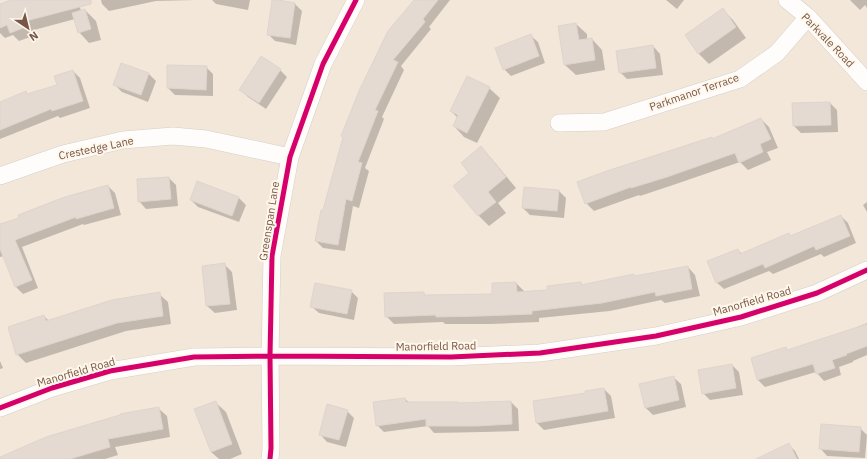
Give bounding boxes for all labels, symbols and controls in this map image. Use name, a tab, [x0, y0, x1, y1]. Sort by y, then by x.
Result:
north arrow	[8, 8, 48, 48]
street label: Parkvale Road	[799, 10, 857, 70]
text: N	[26, 28, 41, 44]
street label: Parkmanor Terrace	[647, 70, 741, 114]
street label: Crestedge Lane	[57, 133, 135, 163]
street label: Greenspan Lane	[256, 180, 282, 262]
street label: Manorfield Road	[711, 283, 793, 319]
street label: Manorfield Road	[395, 338, 477, 354]
street label: Manorfield Road	[35, 354, 117, 390]

